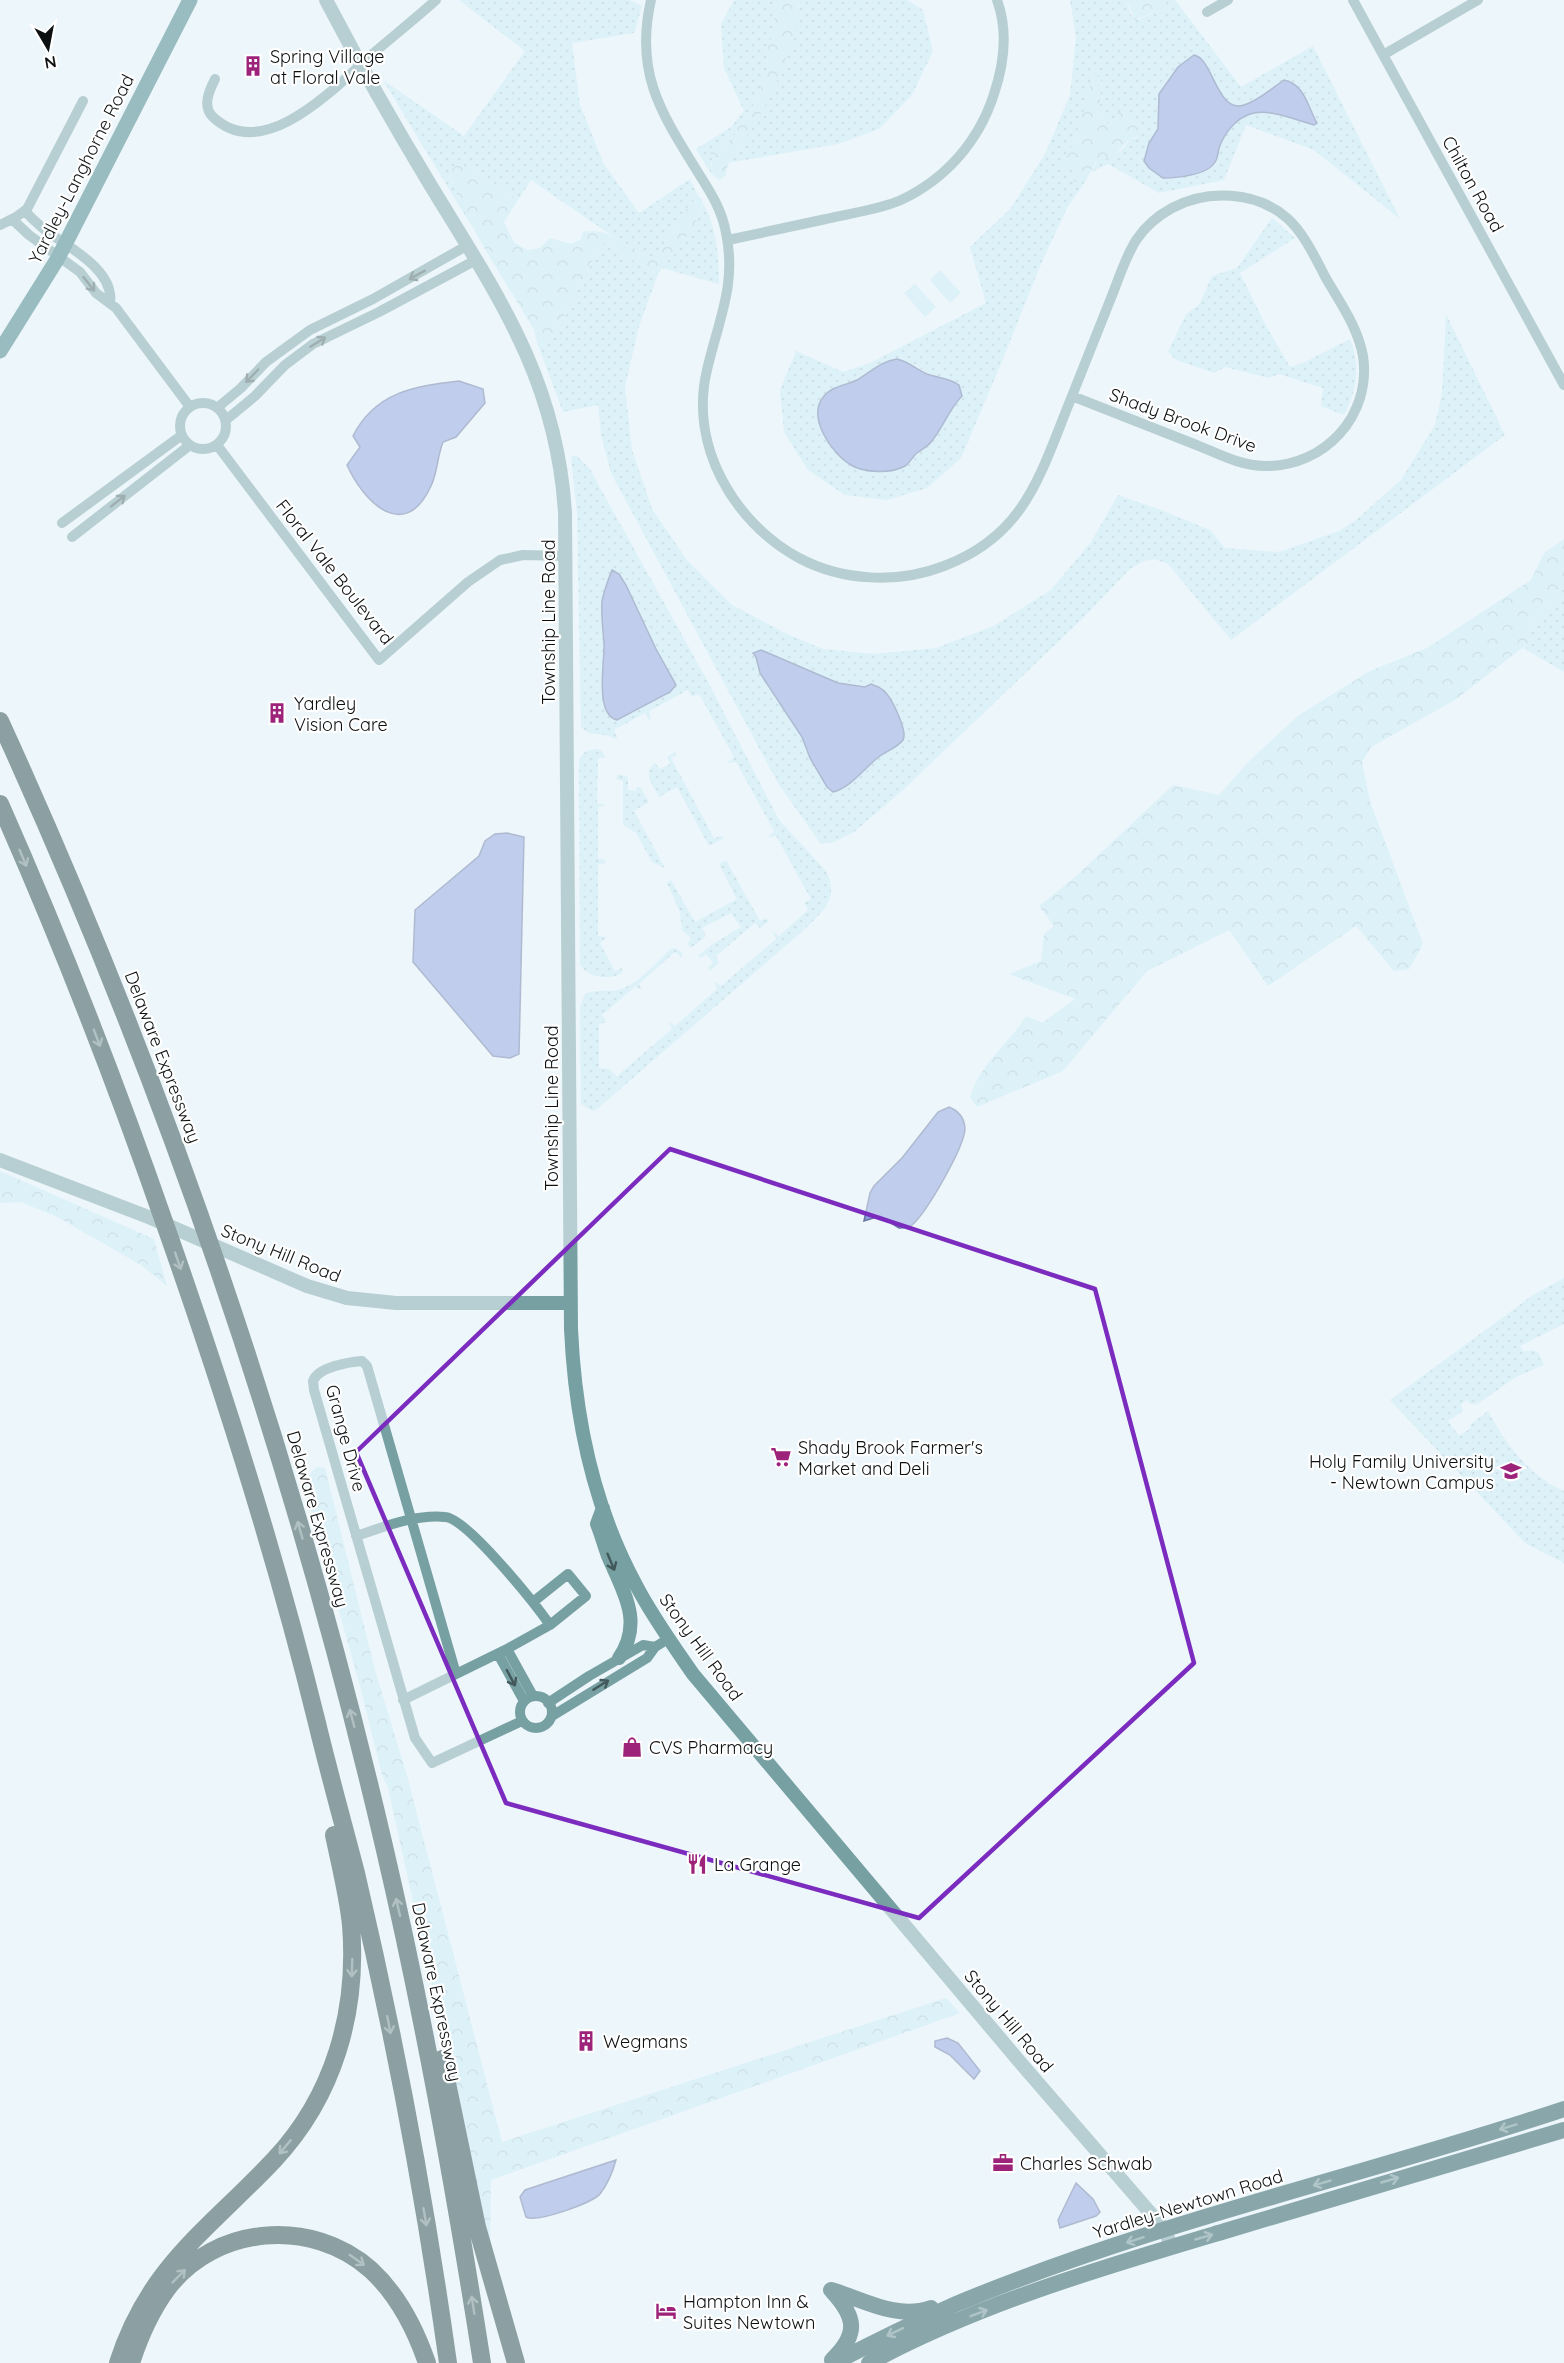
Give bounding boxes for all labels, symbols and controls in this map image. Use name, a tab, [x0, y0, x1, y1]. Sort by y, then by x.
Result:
north arrow	[18, 18, 78, 78]
place label: Spring Village at Floral Vale	[270, 45, 384, 89]
text: N	[43, 52, 58, 74]
building icon: Spring Village at Floral Vale	[241, 54, 265, 78]
street label: Yardley-Langhorne Road	[23, 70, 139, 268]
street label: Chilton Road	[1437, 132, 1509, 236]
one-way arrow	[409, 269, 426, 281]
one-way arrow	[82, 276, 95, 292]
one-way arrow	[309, 335, 326, 347]
one-way arrow	[245, 369, 259, 384]
street label: Shady Brook Drive	[1106, 383, 1260, 457]
one-way arrow	[109, 494, 125, 507]
street label: Floral Vale Boulevard	[271, 495, 399, 649]
street label: Township Line Road	[537, 539, 560, 705]
place label: Yardley Vision Care	[294, 692, 388, 736]
building icon: Yardley Vision Care	[265, 701, 289, 725]
one-way arrow	[18, 848, 29, 867]
street label: Delaware Expressway	[120, 968, 206, 1146]
street label: Township Line Road	[540, 1025, 563, 1191]
one-way arrow	[92, 1029, 103, 1047]
street label: Stony Hill Road	[218, 1219, 344, 1287]
one-way arrow	[174, 1251, 185, 1270]
street label: Grange Drive	[321, 1382, 371, 1494]
street label: Delaware Expressway	[282, 1428, 354, 1610]
place label: Shady Brook Farmer's Market and Deli	[798, 1436, 983, 1480]
supermarket icon: Shady Brook Farmer's Market and Deli	[769, 1445, 793, 1469]
place label: Holy Family University - Newtown Campus	[1309, 1450, 1494, 1494]
school or university icon: Holy Family University - Newtown Campus	[1499, 1459, 1523, 1483]
one-way arrow	[294, 1521, 306, 1540]
one-way arrow	[606, 1553, 618, 1571]
street label: Stony Hill Road	[654, 1589, 748, 1705]
one-way arrow	[506, 1668, 517, 1686]
one-way arrow	[592, 1678, 609, 1690]
one-way arrow	[346, 1709, 357, 1728]
shop icon: CVS Pharmacy	[620, 1735, 644, 1759]
place label: CVS Pharmacy	[649, 1736, 773, 1759]
restaurant icon: La Grange	[685, 1852, 709, 1876]
place label: La Grange	[714, 1853, 801, 1876]
one-way arrow	[392, 1898, 403, 1918]
street label: Delaware Expressway	[407, 1900, 467, 2084]
one-way arrow	[346, 1958, 357, 1978]
street label: Stony Hill Road	[959, 1965, 1059, 2077]
one-way arrow	[383, 2015, 395, 2034]
building icon: Wegmans	[574, 2029, 598, 2053]
place label: Wegmans	[603, 2030, 688, 2053]
one-way arrow	[1499, 2122, 1518, 2133]
one-way arrow	[278, 2139, 292, 2154]
office icon: Charles Schwab	[991, 2151, 1015, 2175]
place label: Charles Schwab	[1020, 2152, 1152, 2175]
street label: Yardley-Newtown Road	[1090, 2164, 1286, 2244]
one-way arrow	[1381, 2174, 1400, 2185]
one-way arrow	[1313, 2178, 1332, 2189]
one-way arrow	[420, 2206, 431, 2226]
one-way arrow	[1194, 2231, 1213, 2242]
one-way arrow	[1126, 2235, 1145, 2246]
one-way arrow	[349, 2254, 365, 2266]
one-way arrow	[172, 2268, 187, 2283]
place label: Hampton Inn & Suites Newtown	[683, 2290, 815, 2334]
one-way arrow	[468, 2296, 479, 2316]
hotel icon: Hampton Inn & Suites Newtown	[654, 2299, 678, 2323]
one-way arrow	[970, 2307, 988, 2318]
one-way arrow	[886, 2327, 904, 2339]

